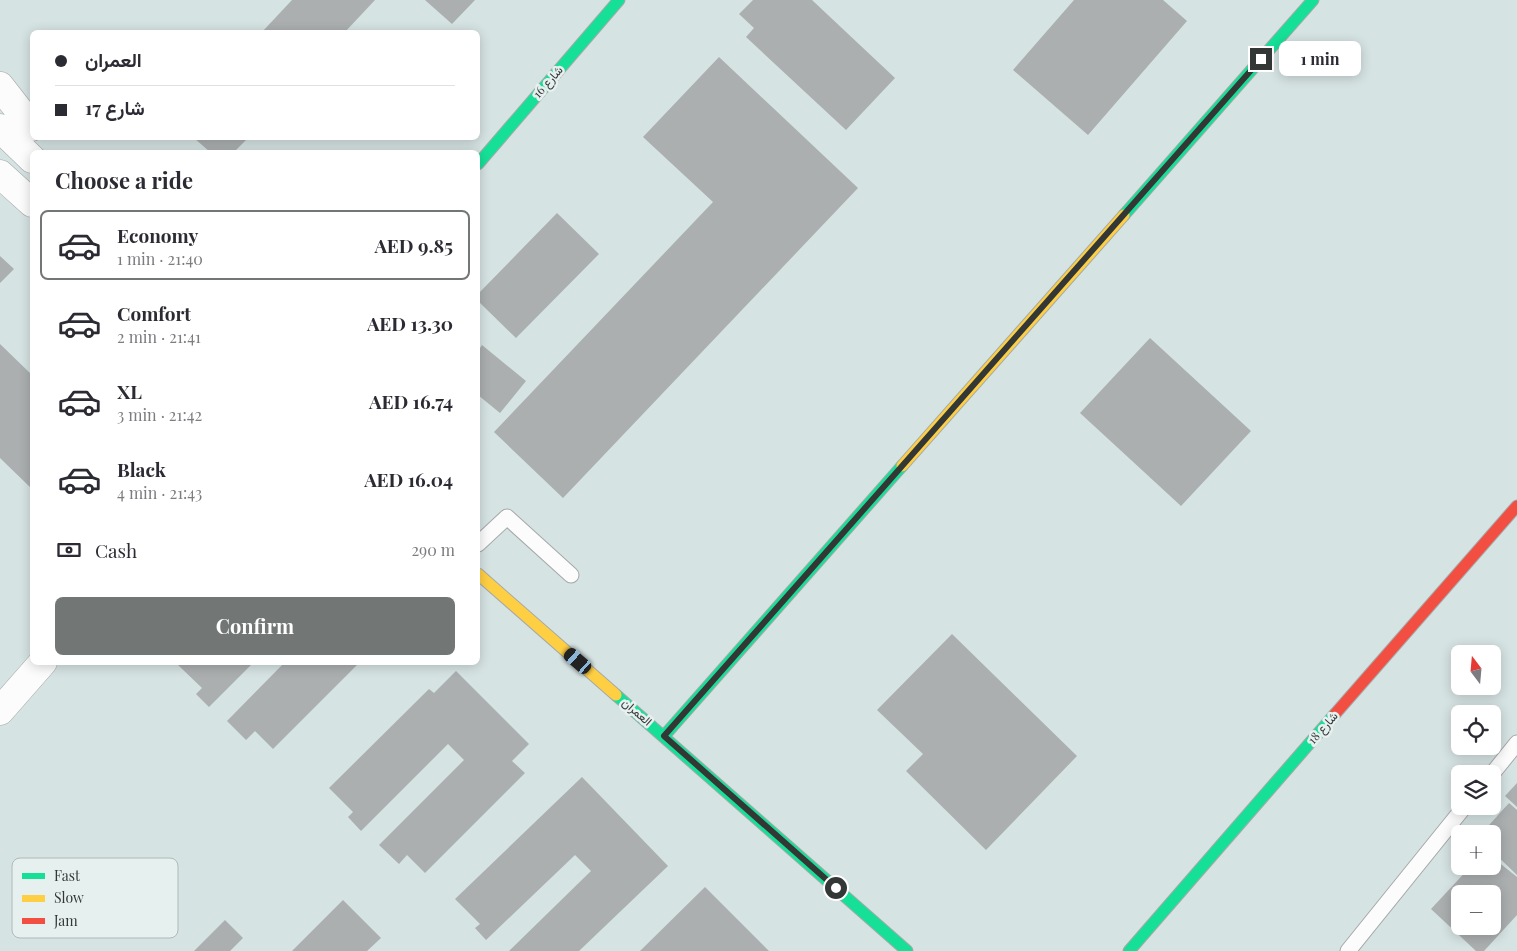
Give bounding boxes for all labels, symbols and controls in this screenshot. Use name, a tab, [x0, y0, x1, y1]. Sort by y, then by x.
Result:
callout: 1 min	[1278, 42, 1361, 76]
text: العمران	[85, 46, 142, 72]
route end	[1250, 48, 1272, 70]
text: 1 min	[1300, 48, 1340, 69]
street label: شارع 16	[529, 62, 567, 102]
text: شارع 17	[85, 94, 145, 120]
text: Choose a ride	[55, 165, 193, 195]
text: Economy	[117, 222, 198, 248]
icon: car	[57, 223, 102, 268]
text: AED 9.85	[374, 232, 453, 258]
text: 1 min · 21:40	[117, 248, 203, 269]
text: Comfort	[117, 300, 191, 326]
icon: car	[57, 301, 102, 346]
text: AED 13.30	[367, 310, 453, 336]
text: 2 min · 21:41	[117, 326, 201, 347]
text: XL	[117, 378, 142, 404]
icon: car	[57, 379, 102, 424]
text: AED 16.74	[369, 388, 453, 414]
text: 3 min · 21:42	[117, 404, 202, 425]
text: Black	[117, 456, 166, 482]
icon: car	[57, 457, 102, 502]
text: AED 16.04	[364, 466, 453, 492]
text: 4 min · 21:43	[117, 482, 202, 503]
icon: cash	[55, 536, 83, 564]
text: Cash	[95, 537, 137, 563]
text: 290 m	[411, 539, 455, 560]
button: Confirm	[55, 597, 455, 655]
car	[561, 645, 594, 677]
north arrow	[1451, 645, 1501, 695]
map controls	[1451, 645, 1501, 935]
street label: العمران	[619, 694, 656, 729]
button: locate	[1451, 705, 1501, 755]
street label: شارع 18	[1304, 708, 1342, 748]
button: layers	[1451, 765, 1501, 815]
button: +	[1451, 825, 1501, 875]
legend	[12, 858, 178, 938]
text: Fast	[54, 866, 81, 885]
route start	[825, 877, 847, 899]
button: −	[1451, 885, 1501, 935]
text: Slow	[54, 888, 84, 907]
text: Jam	[53, 911, 78, 930]

